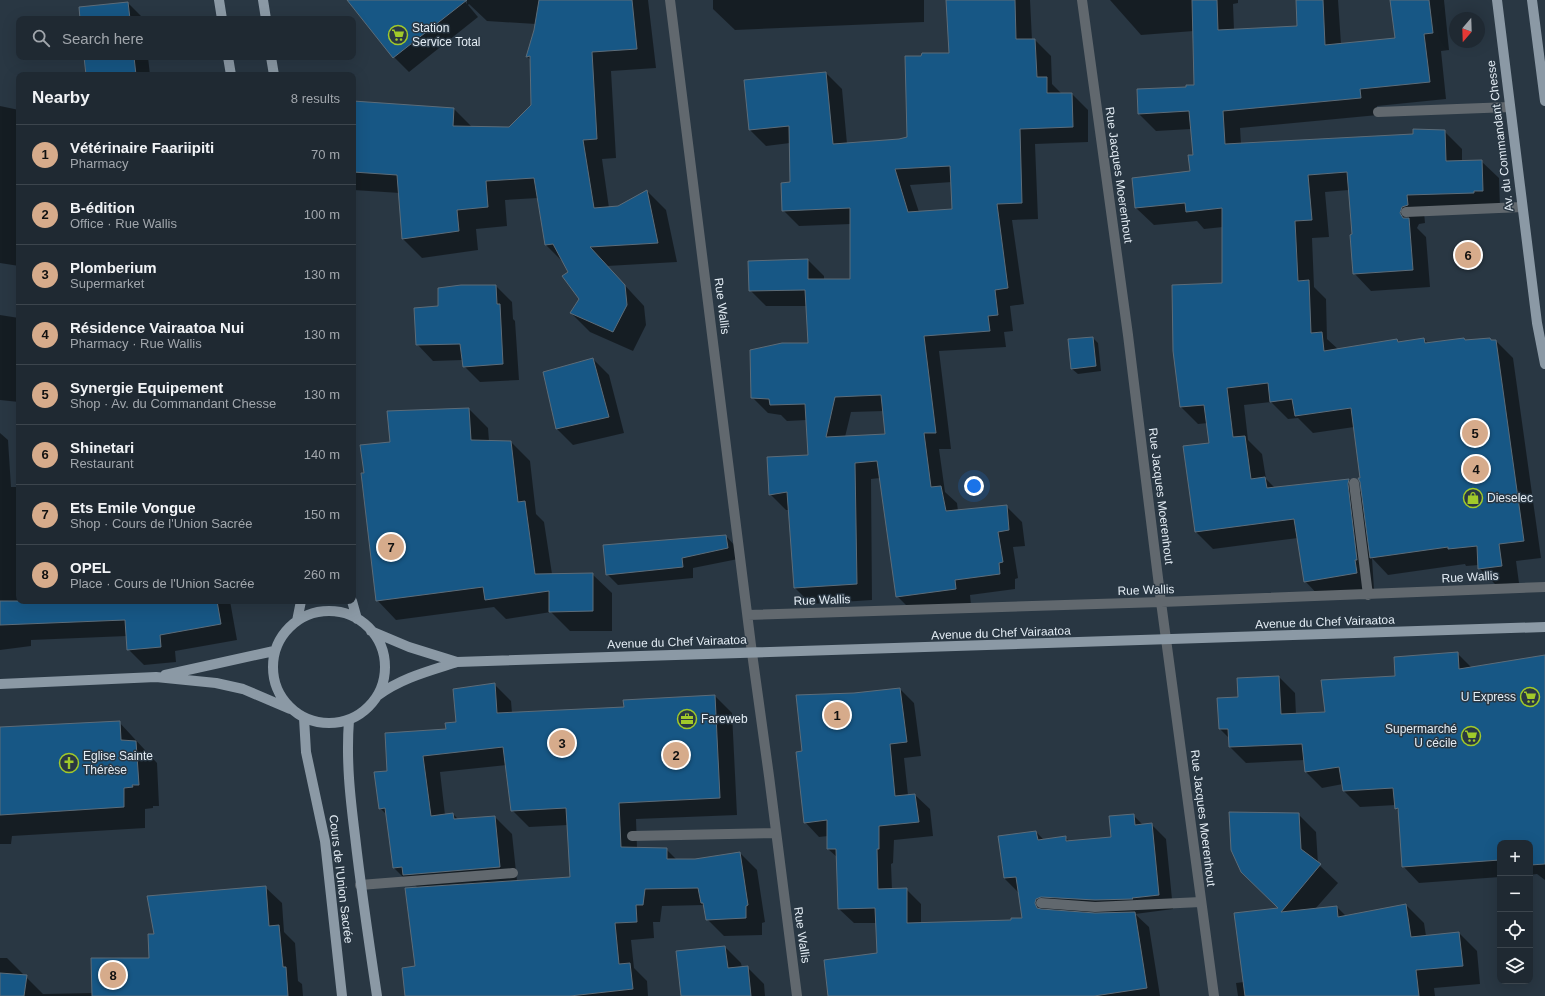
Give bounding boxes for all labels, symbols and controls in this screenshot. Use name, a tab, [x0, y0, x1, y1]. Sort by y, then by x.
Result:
north arrow	[1449, 12, 1485, 48]
search box	[16, 16, 356, 60]
place label: Station Service Total	[412, 21, 480, 49]
supermarket icon: Station Service Total	[387, 24, 409, 46]
icon: search	[30, 27, 52, 49]
text: Search here	[62, 30, 144, 47]
street label: Av. du Commandant Chesse	[1484, 59, 1516, 212]
text: Nearby	[32, 88, 90, 107]
text: 8 results	[291, 91, 340, 106]
street label: Rue Jacques Moerenhout	[1103, 106, 1136, 245]
text: Vétérinaire Faariipiti	[70, 139, 214, 156]
text: 1	[41, 147, 49, 162]
text: 70 m	[311, 147, 340, 162]
text: Pharmacy	[70, 156, 129, 171]
text: B-édition	[70, 199, 135, 216]
text: 2	[41, 207, 49, 222]
text: 100 m	[304, 207, 340, 222]
text: Office · Rue Wallis	[70, 216, 177, 231]
pin: 6	[1455, 240, 1481, 270]
text: Plomberium	[70, 259, 157, 276]
text: 3	[41, 267, 49, 282]
text: 130 m	[304, 267, 340, 282]
text: Supermarket	[70, 276, 144, 291]
street label: Rue Wallis	[712, 277, 732, 335]
text: Résidence Vairaatoa Nui	[70, 319, 244, 336]
text: 4	[41, 327, 49, 342]
text: 130 m	[304, 327, 340, 342]
text: Pharmacy · Rue Wallis	[70, 336, 202, 351]
text: Synergie Equipement	[70, 379, 223, 396]
text: 5	[41, 387, 49, 402]
text: 130 m	[304, 387, 340, 402]
text: Shop · Av. du Commandant Chesse	[70, 396, 276, 411]
pin: 5	[1462, 418, 1488, 448]
street label: Rue Jacques Moerenhout	[1146, 427, 1176, 566]
text: Shinetari	[70, 439, 134, 456]
text: 6	[41, 447, 49, 462]
text: 140 m	[304, 447, 340, 462]
pin: 4	[1463, 454, 1489, 484]
text: Restaurant	[70, 456, 134, 471]
your location	[964, 476, 984, 496]
shop icon: Dieselec	[1462, 487, 1484, 509]
place label: Dieselec	[1487, 491, 1533, 505]
text: Ets Emile Vongue	[70, 499, 196, 516]
text: 7	[41, 507, 49, 522]
text: 150 m	[304, 507, 340, 522]
text: Shop · Cours de l'Union Sacrée	[70, 516, 252, 531]
pin: 7	[378, 532, 404, 562]
text: OPEL	[70, 559, 111, 576]
text: 8	[41, 567, 49, 582]
text: 260 m	[304, 567, 340, 582]
street label: Rue Wallis	[1441, 569, 1499, 585]
text: Place · Cours de l'Union Sacrée	[70, 576, 255, 591]
street label: Rue Wallis	[1117, 582, 1175, 598]
street label: Rue Wallis	[793, 592, 851, 608]
street label: Avenue du Chef Vairaatoa	[1255, 613, 1395, 631]
street label: Avenue du Chef Vairaatoa	[931, 624, 1071, 642]
street label: Avenue du Chef Vairaatoa	[607, 633, 747, 651]
supermarket icon: U Express	[1519, 686, 1541, 708]
place label: U Express	[1461, 690, 1516, 704]
pin: 1	[824, 700, 850, 730]
office icon: Fareweb	[676, 708, 698, 730]
place label: Fareweb	[701, 712, 748, 726]
place label: Supermarché U cécile	[1385, 722, 1457, 750]
supermarket icon: Supermarché U cécile	[1460, 725, 1482, 747]
pin: 3	[549, 728, 575, 758]
pin: 2	[663, 740, 689, 770]
place label: Eglise Sainte Thérèse	[83, 749, 153, 777]
street label: Rue Jacques Moerenhout	[1188, 749, 1218, 888]
church icon: Eglise Sainte Thérèse	[58, 752, 80, 774]
street label: Cours de l'Union Sacrée	[326, 814, 356, 945]
map controls	[1497, 840, 1533, 984]
button: +	[1497, 840, 1533, 876]
button: −	[1497, 876, 1533, 912]
street label: Rue Wallis	[791, 906, 813, 964]
button: locate	[1497, 912, 1533, 948]
button: layers	[1497, 948, 1533, 984]
pin: 8	[100, 960, 126, 990]

